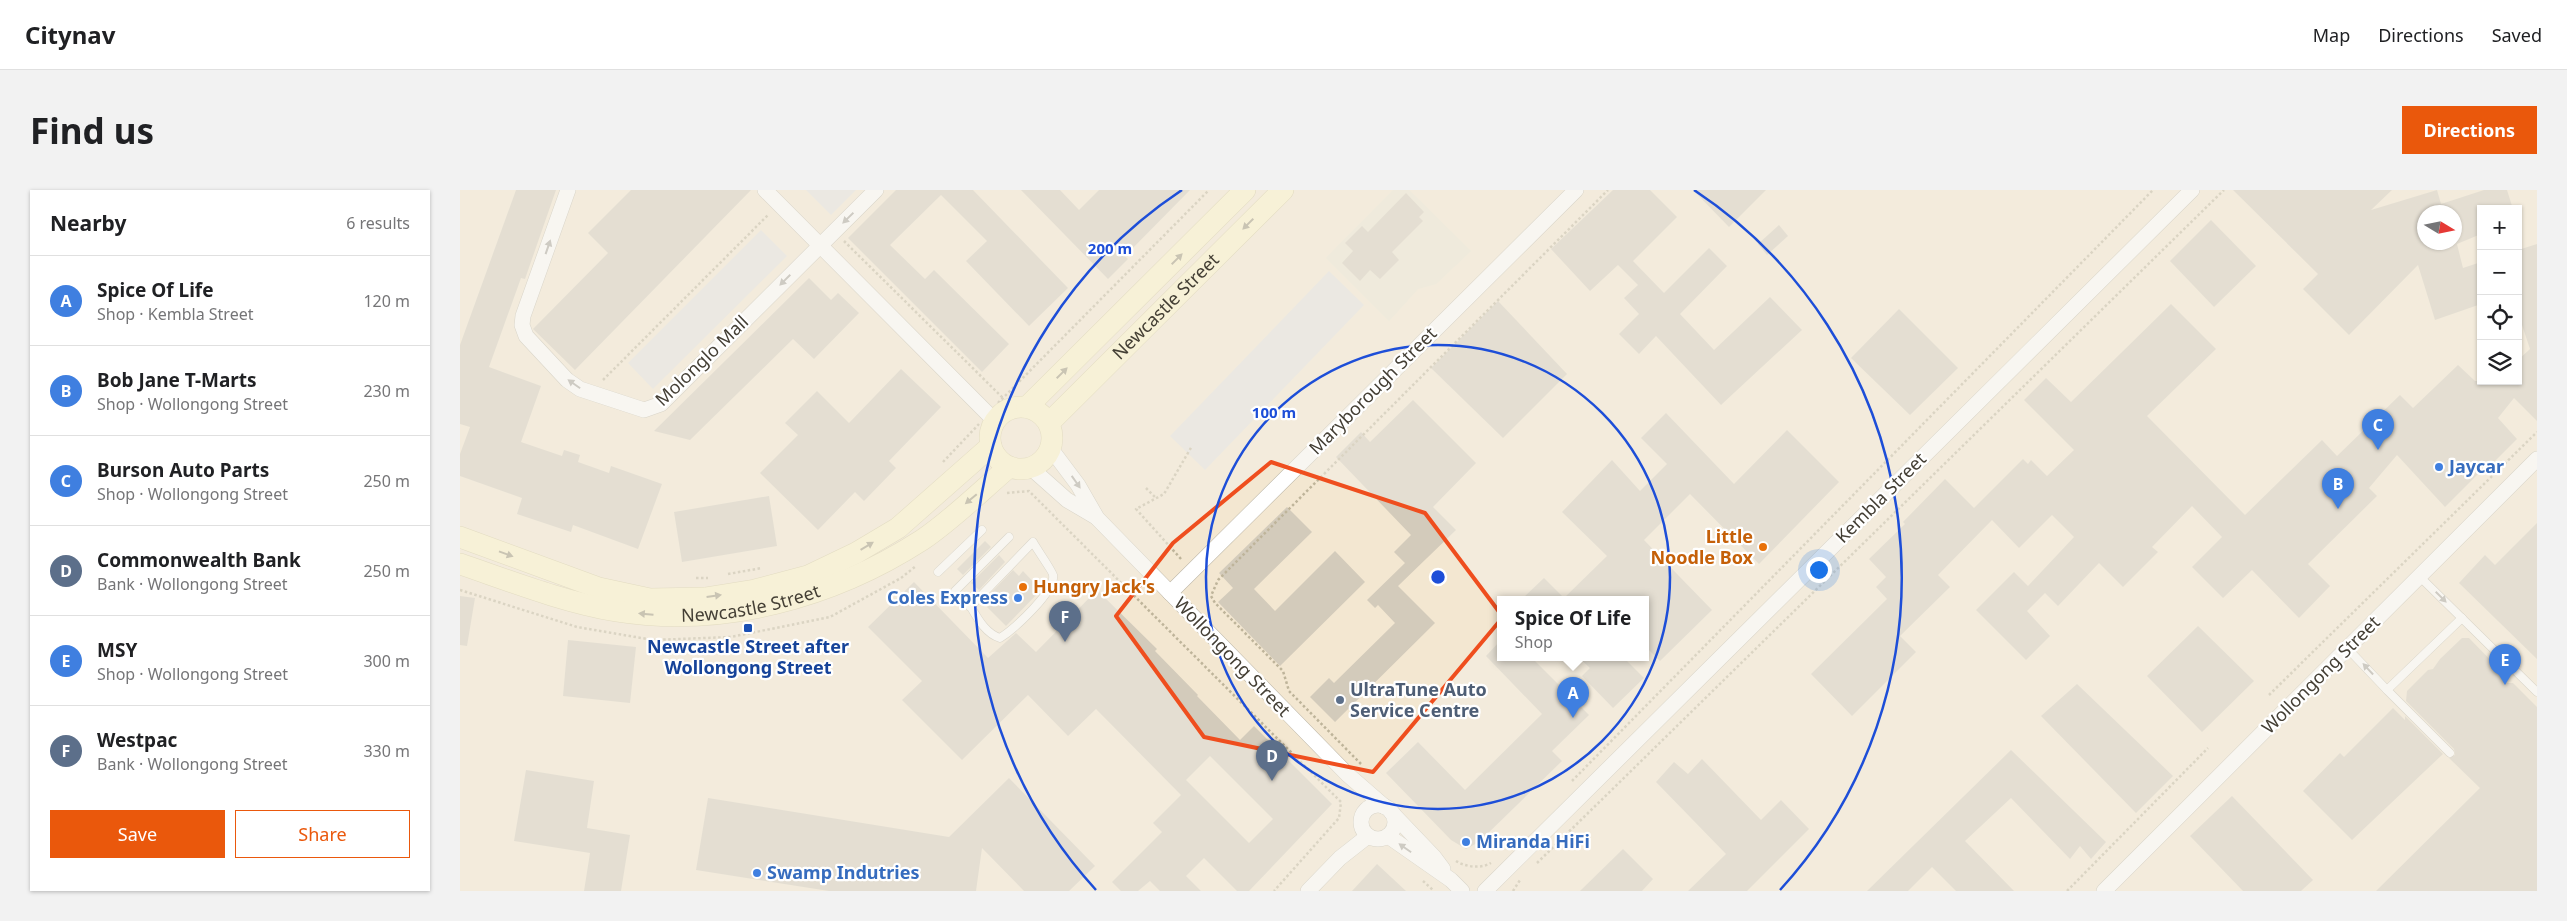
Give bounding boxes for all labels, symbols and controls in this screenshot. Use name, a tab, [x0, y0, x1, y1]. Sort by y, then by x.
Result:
text: Citynav	[25, 18, 115, 51]
text: Map	[2313, 23, 2350, 47]
text: Directions	[2378, 23, 2464, 47]
text: Saved	[2492, 23, 2542, 47]
button: Directions	[2402, 106, 2537, 154]
text: Find us	[30, 107, 154, 154]
north arrow	[2417, 205, 2462, 250]
map controls	[2477, 205, 2522, 385]
button: +	[2477, 205, 2522, 250]
text: Nearby	[50, 209, 126, 237]
one-way arrow	[842, 211, 854, 223]
text: 6 results	[346, 212, 410, 234]
one-way arrow	[1242, 218, 1254, 230]
text: 200 m	[1088, 238, 1132, 258]
one-way arrow	[544, 239, 552, 254]
street label: Newcastle Street	[1107, 247, 1224, 364]
button: −	[2477, 250, 2522, 295]
one-way arrow	[1171, 253, 1183, 265]
one-way arrow	[780, 273, 792, 285]
text: Spice Of Life	[97, 277, 214, 303]
text: A	[60, 290, 72, 312]
text: 120 m	[363, 290, 410, 312]
button: locate	[2477, 295, 2522, 340]
text: Shop · Kembla Street	[97, 303, 253, 325]
street label: Molonglo Mall	[649, 310, 753, 411]
street label: Maryborough Street	[1303, 321, 1442, 459]
button: layers	[2477, 340, 2522, 385]
text: Bob Jane T-Marts	[97, 367, 257, 393]
one-way arrow	[1055, 367, 1067, 379]
one-way arrow	[567, 379, 580, 389]
text: B	[61, 380, 71, 402]
text: 230 m	[363, 380, 410, 402]
text: Shop · Wollongong Street	[97, 393, 288, 415]
text: 100 m	[1252, 402, 1296, 422]
pin: C	[2362, 409, 2394, 450]
street label: Kembla Street	[1830, 446, 1931, 548]
place label: Jaycar	[2447, 454, 2504, 478]
text: Burson Auto Parts	[97, 457, 269, 483]
marker: Jaycar	[2433, 461, 2445, 473]
pin: B	[2322, 468, 2354, 509]
text: C	[61, 470, 71, 492]
text: 250 m	[363, 470, 410, 492]
one-way arrow	[1071, 475, 1081, 489]
text: Shop · Wollongong Street	[97, 483, 288, 505]
one-way arrow	[965, 493, 978, 504]
place label: Little Noodle Box	[1650, 524, 1754, 569]
marker: Little Noodle Box	[1757, 541, 1769, 553]
one-way arrow	[860, 542, 873, 551]
text: Commonwealth Bank	[97, 547, 301, 573]
one-way arrow	[499, 550, 514, 558]
your location	[1806, 557, 1832, 583]
text: D	[60, 560, 72, 582]
text: 250 m	[363, 560, 410, 582]
centre of rings	[1429, 568, 1447, 586]
text: Bank · Wollongong Street	[97, 573, 288, 595]
place label: Hungry Jack's	[1033, 574, 1155, 598]
street label: Newcastle Street	[681, 578, 823, 627]
marker: Hungry Jack's	[1017, 581, 1029, 593]
place label: Coles Express	[887, 585, 1008, 609]
street label: Wollongong Street	[1169, 591, 1296, 722]
one-way arrow	[2435, 591, 2447, 603]
one-way arrow	[706, 592, 722, 600]
marker: Coles Express	[1012, 592, 1024, 604]
popup	[1497, 596, 1649, 661]
pin: F	[1049, 601, 1081, 642]
text: Spice Of Life	[1515, 605, 1631, 631]
one-way arrow	[638, 610, 654, 618]
street label: Wollongong Street	[2256, 610, 2385, 739]
marker: Newcastle Street after Wollongong Street	[742, 622, 754, 634]
text: Shop	[1515, 631, 1553, 653]
place label: Newcastle Street after Wollongong Street	[647, 634, 849, 679]
text: MSY	[97, 637, 137, 663]
pin: E	[2489, 644, 2521, 685]
text: E	[62, 650, 70, 672]
text: 300 m	[363, 650, 410, 672]
text: Shop · Wollongong Street	[97, 663, 288, 685]
one-way arrow	[2362, 664, 2374, 676]
place label: UltraTune Auto Service Centre	[1350, 677, 1487, 722]
pin: A	[1557, 677, 1589, 718]
marker: UltraTune Auto Service Centre	[1334, 694, 1346, 706]
text: Westpac	[97, 727, 177, 753]
text: F	[62, 740, 70, 762]
text: 330 m	[363, 740, 410, 762]
pin: D	[1256, 740, 1288, 781]
text: Bank · Wollongong Street	[97, 753, 288, 775]
button: Save	[50, 810, 225, 858]
button: Share	[235, 810, 410, 858]
place label: Miranda HiFi	[1476, 829, 1590, 853]
marker: Miranda HiFi	[1460, 836, 1472, 848]
one-way arrow	[1398, 843, 1412, 853]
place label: Swamp Indutries	[767, 860, 920, 884]
marker: Swamp Indutries	[751, 867, 763, 879]

